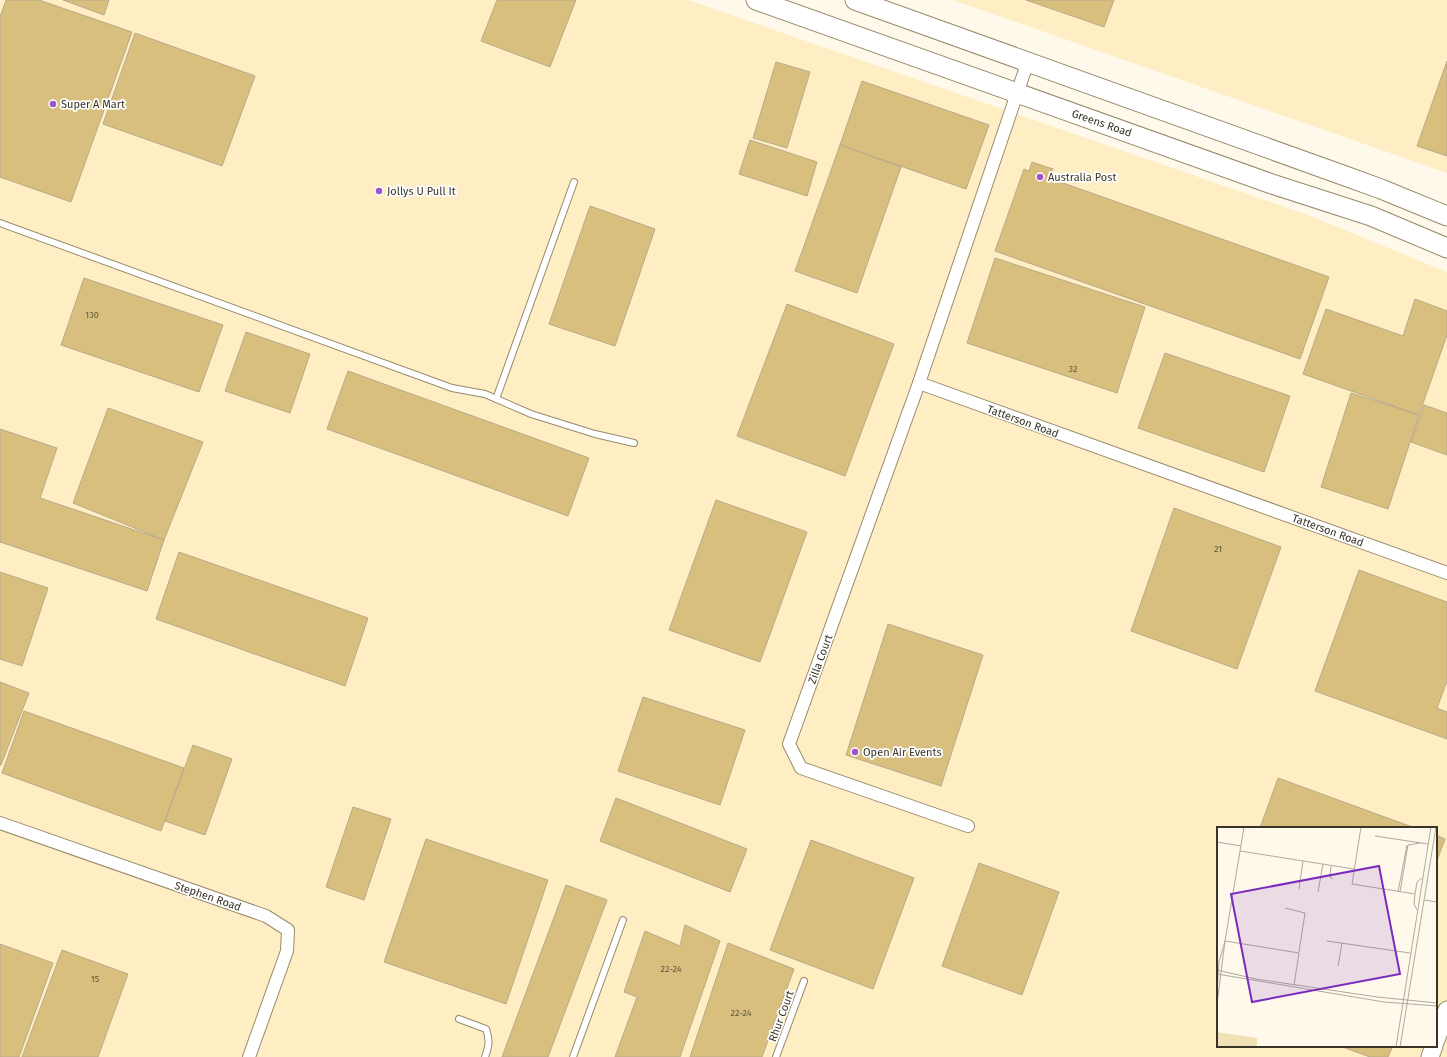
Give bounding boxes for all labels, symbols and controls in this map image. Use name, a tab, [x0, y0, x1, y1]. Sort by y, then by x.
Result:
place label: Super A Mart	[61, 98, 125, 111]
marker: Super A Mart	[48, 99, 58, 109]
street label: Greens Road	[1070, 107, 1134, 140]
place label: Australia Post	[1048, 171, 1116, 184]
marker: Australia Post	[1035, 172, 1045, 182]
place label: Jollys U Pull It	[387, 185, 456, 198]
marker: Jollys U Pull It	[374, 186, 384, 196]
house number: 130	[85, 310, 99, 320]
house number: 32	[1069, 364, 1077, 374]
street label: Tatterson Road	[985, 402, 1060, 440]
street label: Tatterson Road	[1290, 511, 1365, 549]
house number: 21	[1214, 544, 1222, 554]
street label: Zilla Court	[806, 633, 835, 685]
place label: Open Air Events	[863, 746, 942, 759]
marker: Open Air Events	[850, 747, 860, 757]
inset map	[1217, 827, 1437, 1047]
street label: Stephen Road	[173, 879, 243, 914]
house number: 22-24	[661, 964, 682, 974]
house number: 15	[91, 974, 100, 984]
street label: Rhur Court	[766, 989, 797, 1044]
house number: 22-24	[731, 1008, 752, 1018]

